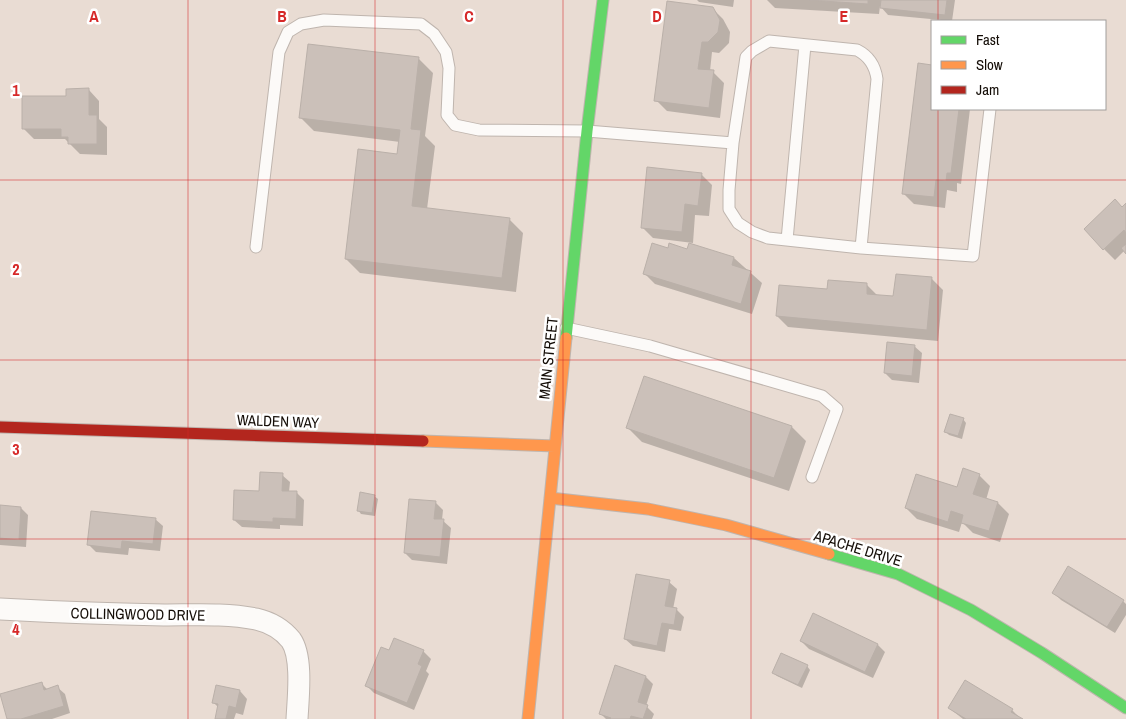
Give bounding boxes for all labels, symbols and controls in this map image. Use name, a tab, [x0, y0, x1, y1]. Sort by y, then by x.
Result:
text: A	[89, 5, 99, 27]
text: B	[277, 5, 287, 27]
text: C	[464, 5, 474, 27]
text: D	[652, 5, 662, 27]
text: E	[840, 5, 849, 27]
legend	[931, 20, 1106, 110]
text: Fast	[976, 29, 1000, 50]
text: Slow	[976, 54, 1003, 75]
text: 1	[12, 79, 20, 101]
text: Jam	[976, 79, 999, 100]
text: 2	[12, 258, 20, 280]
street label: MAIN STREET	[533, 315, 563, 400]
street label: WALDEN WAY	[237, 409, 320, 433]
text: 3	[12, 438, 20, 460]
street label: APACHE DRIVE	[811, 524, 904, 571]
street label: COLLINGWOOD DRIVE	[70, 602, 206, 626]
text: 4	[12, 618, 20, 640]

